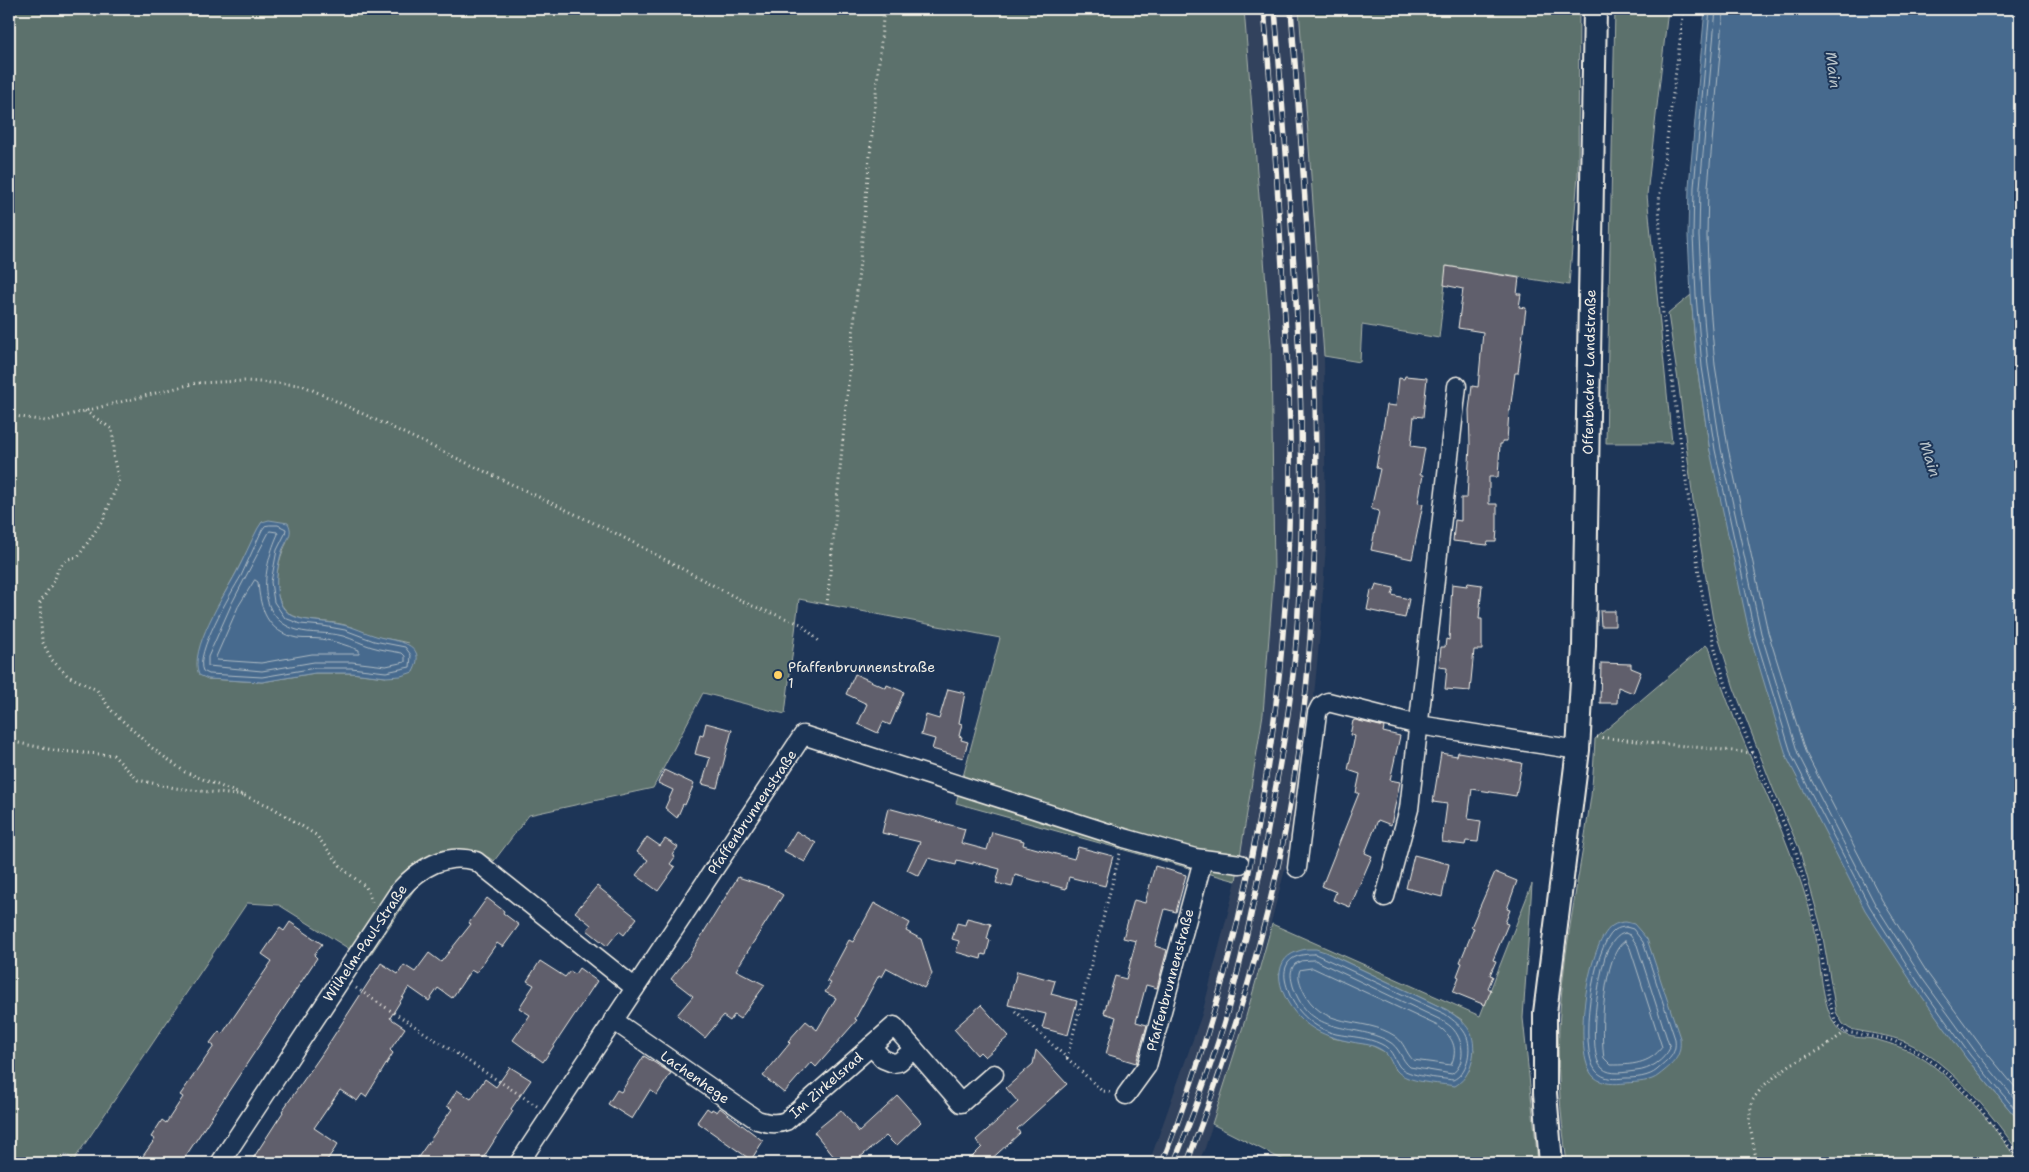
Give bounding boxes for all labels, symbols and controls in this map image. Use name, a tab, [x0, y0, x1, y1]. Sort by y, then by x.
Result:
water label: Main	[1821, 50, 1845, 90]
street label: Offenbacher Landstraße	[1579, 289, 1599, 455]
water label: Main	[1915, 438, 1945, 480]
place label: Pfaffenbrunnenstraße 1	[788, 658, 935, 692]
marker: Pfaffenbrunnenstraße 1	[772, 669, 784, 681]
street label: Pfaffenbrunnenstraße	[703, 746, 801, 878]
street label: Wilhelm-Paul-Straße	[319, 881, 411, 1005]
street label: Pfaffenbrunnenstraße	[1142, 907, 1198, 1053]
street label: Lachenhege	[657, 1047, 733, 1108]
street label: Im Zirkelsrad	[785, 1048, 867, 1122]

